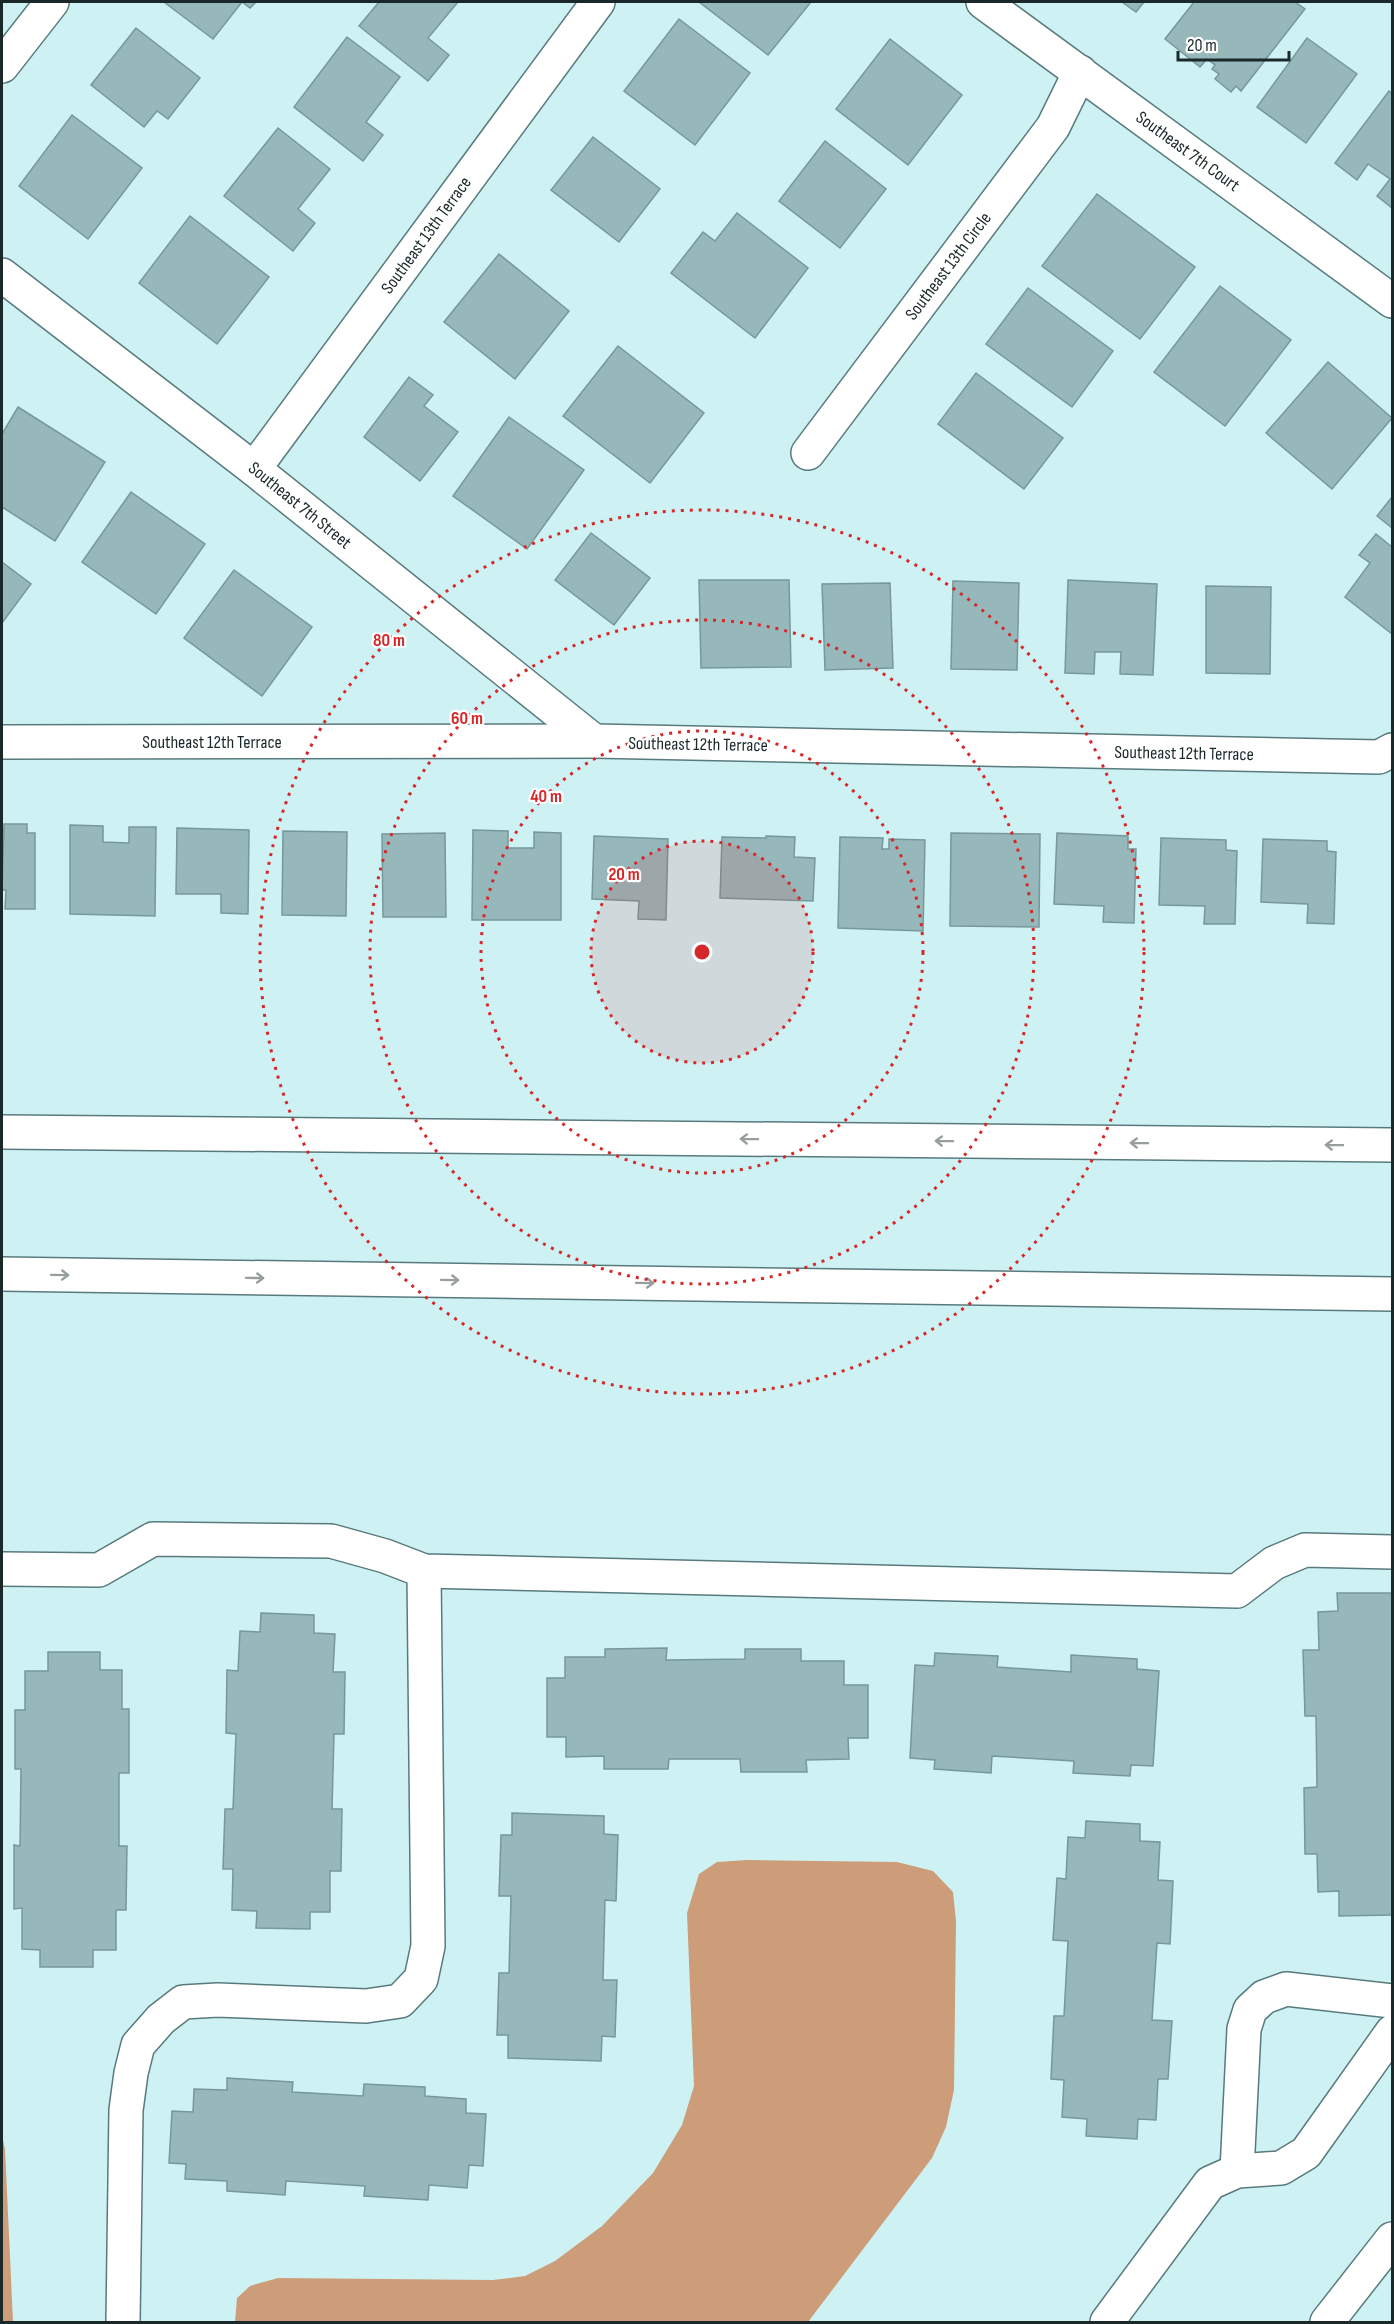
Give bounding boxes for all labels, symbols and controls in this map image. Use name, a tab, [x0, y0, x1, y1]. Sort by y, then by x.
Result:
scale bar	[1178, 24, 1289, 62]
text: 20 m	[1187, 35, 1217, 56]
street label: Southeast 7th Court	[1132, 107, 1244, 196]
street label: Southeast 13th Terrace	[377, 173, 476, 298]
street label: Southeast 13th Circle	[901, 208, 996, 324]
street label: Southeast 7th Street	[244, 457, 356, 554]
text: 80 m	[373, 630, 405, 651]
text: 60 m	[451, 708, 483, 729]
street label: Southeast 12th Terrace	[142, 732, 282, 753]
street label: Southeast 12th Terrace	[628, 733, 768, 756]
street label: Southeast 12th Terrace	[1114, 742, 1254, 765]
text: 40 m	[530, 786, 562, 807]
text: 20 m	[608, 864, 640, 885]
centre of rings	[692, 942, 712, 962]
one-way arrow	[740, 1133, 760, 1145]
one-way arrow	[935, 1135, 955, 1147]
one-way arrow	[1130, 1137, 1150, 1149]
one-way arrow	[1325, 1139, 1345, 1151]
one-way arrow	[49, 1269, 69, 1281]
one-way arrow	[244, 1272, 264, 1283]
one-way arrow	[439, 1275, 459, 1286]
one-way arrow	[634, 1277, 654, 1289]

